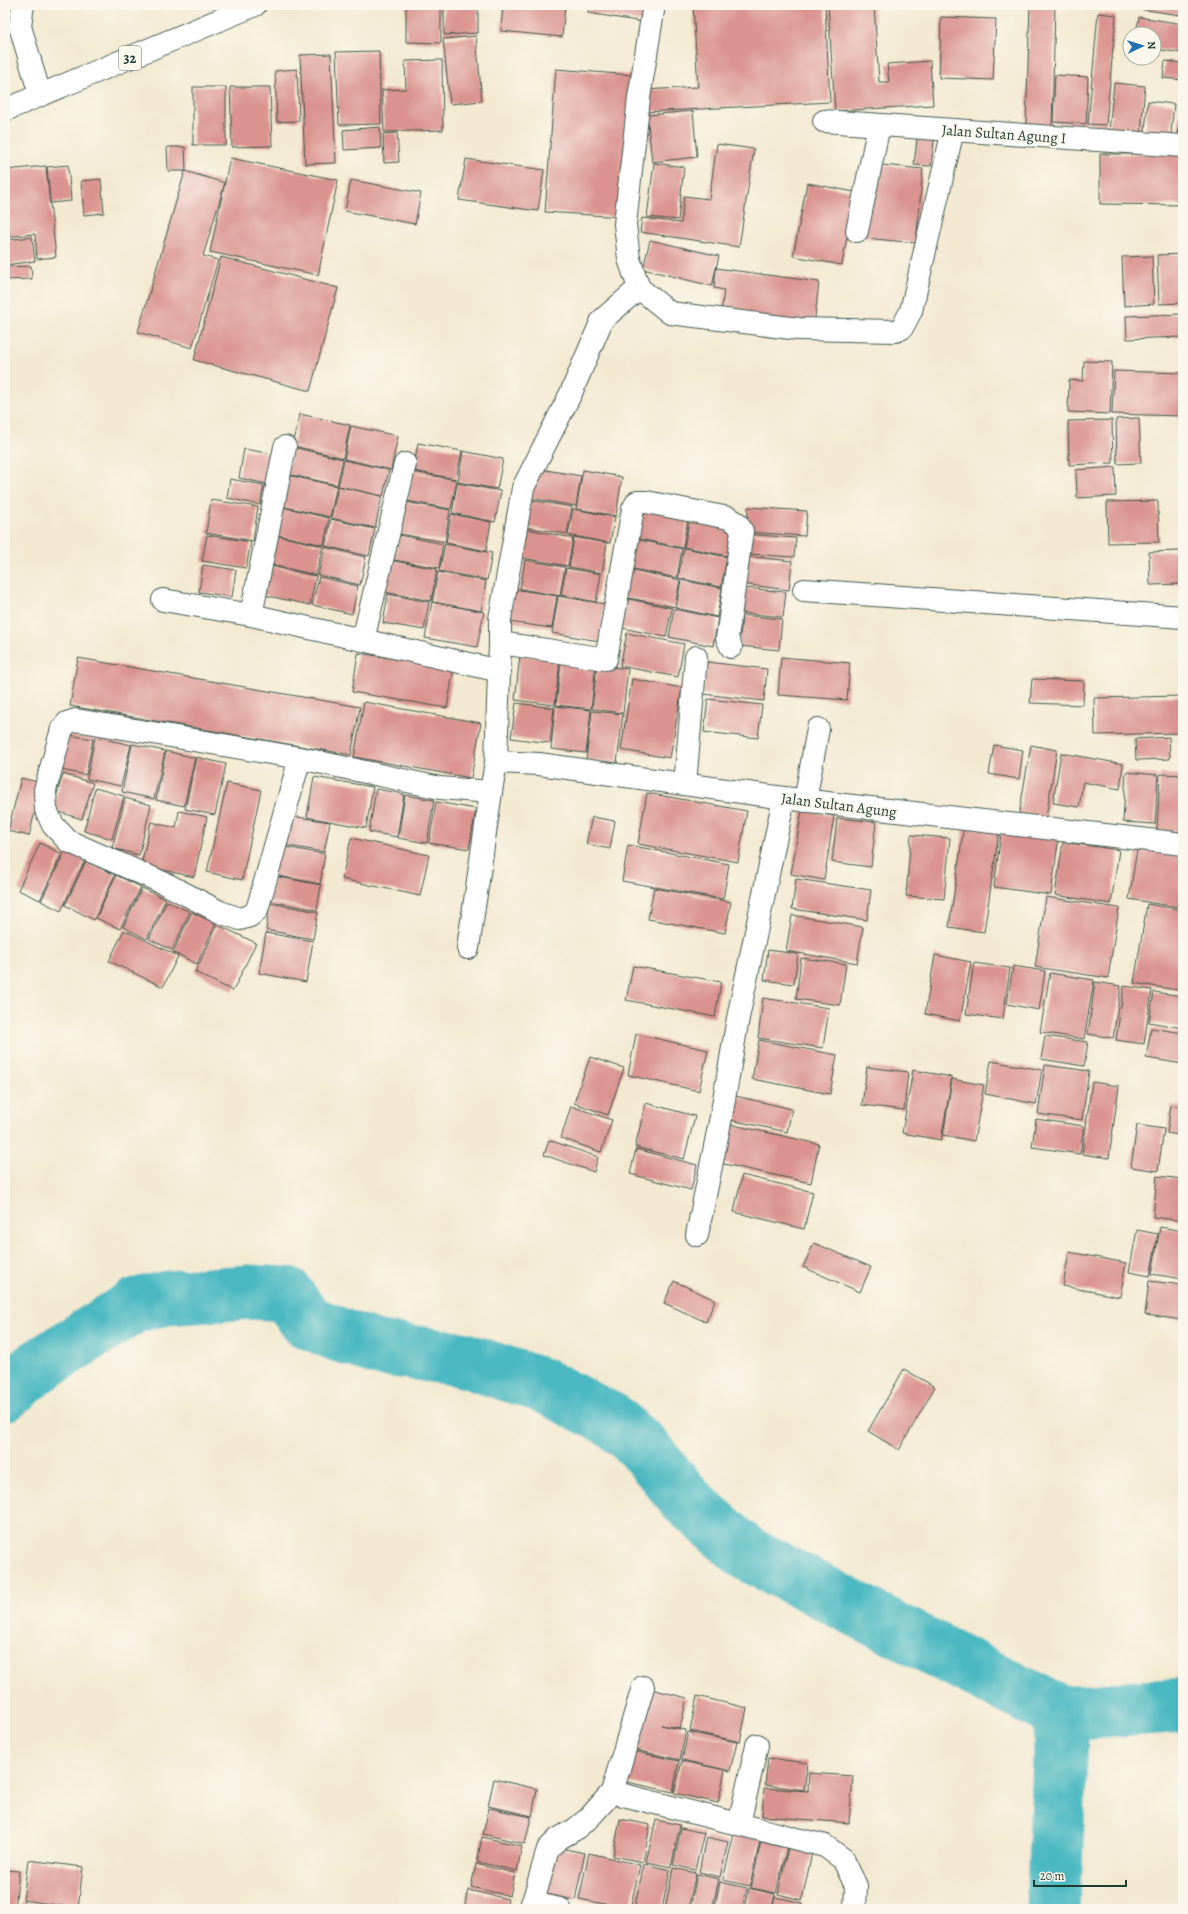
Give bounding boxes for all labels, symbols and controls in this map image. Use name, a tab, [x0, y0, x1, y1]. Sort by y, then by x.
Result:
north arrow	[1122, 26, 1162, 66]
text: N	[1144, 41, 1159, 50]
road number: 32	[119, 46, 141, 70]
street label: Jalan Sultan Agung I	[941, 120, 1067, 148]
street label: Jalan Sultan Agung	[780, 788, 898, 822]
scale bar	[1034, 1862, 1126, 1888]
text: 20 m	[1040, 1868, 1064, 1884]

